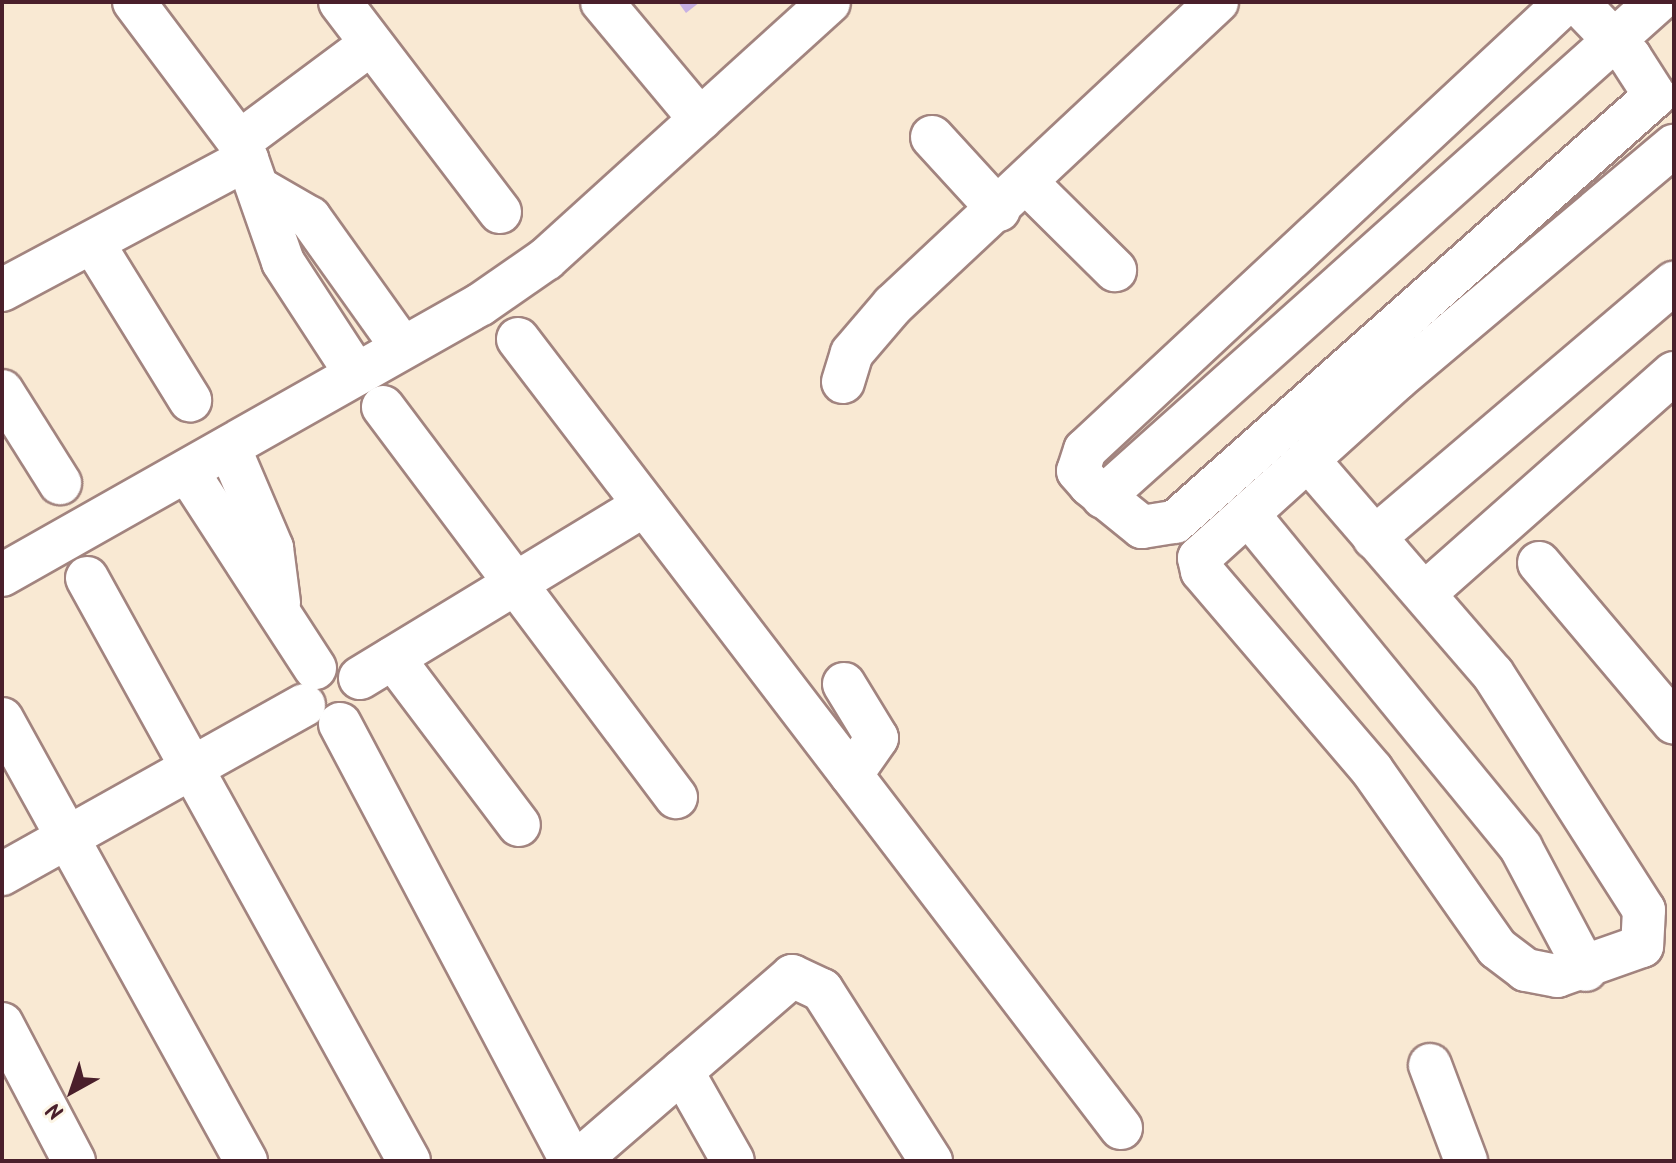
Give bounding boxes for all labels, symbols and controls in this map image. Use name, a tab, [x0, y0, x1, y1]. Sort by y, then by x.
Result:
north arrow	[32, 1051, 112, 1131]
text: N	[40, 1092, 73, 1128]

